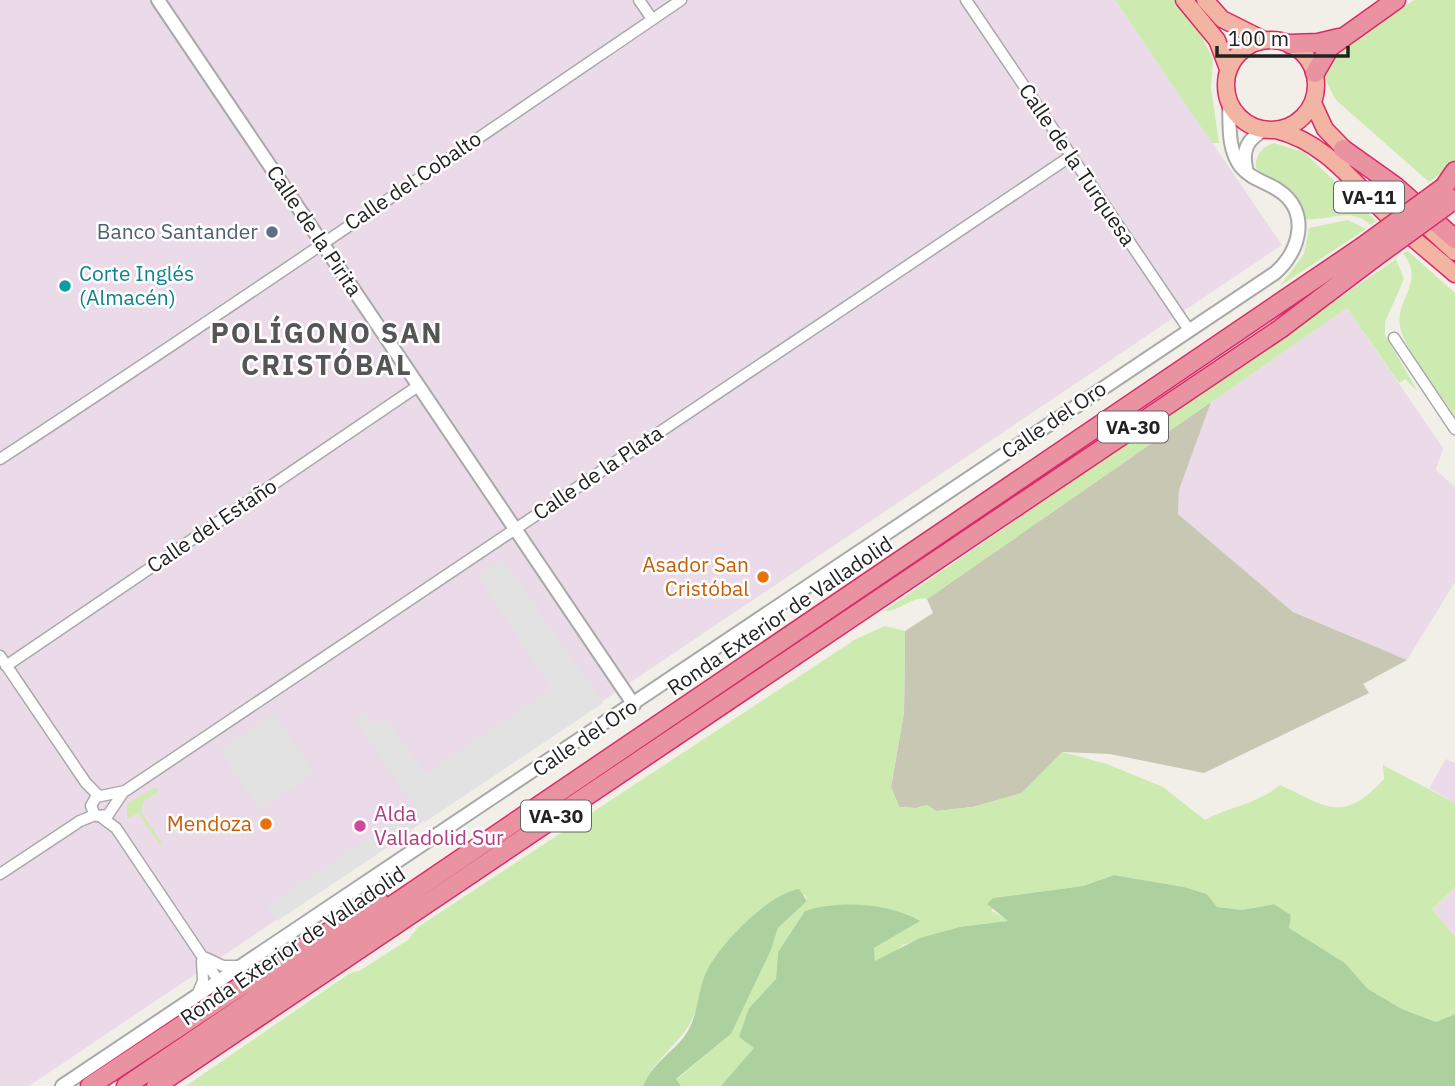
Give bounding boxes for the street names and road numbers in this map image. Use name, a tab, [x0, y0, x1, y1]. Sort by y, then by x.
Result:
street label: Calle de la Turquesa	[1013, 78, 1143, 251]
street label: Calle del Cobalto	[339, 124, 486, 236]
street label: Calle de la Pirita	[261, 160, 369, 301]
road number: VA-11	[1334, 182, 1404, 212]
street label: Calle del Oro	[996, 374, 1111, 465]
road number: VA-30	[1098, 412, 1168, 442]
street label: Calle de la Plata	[527, 418, 668, 526]
street label: Calle del Estaño	[141, 471, 282, 579]
street label: Ronda Exterior de Valladolid	[661, 529, 897, 701]
street label: Calle del Oro	[527, 692, 642, 783]
road number: VA-30	[521, 800, 591, 832]
street label: Ronda Exterior de Valladolid	[174, 859, 410, 1031]

